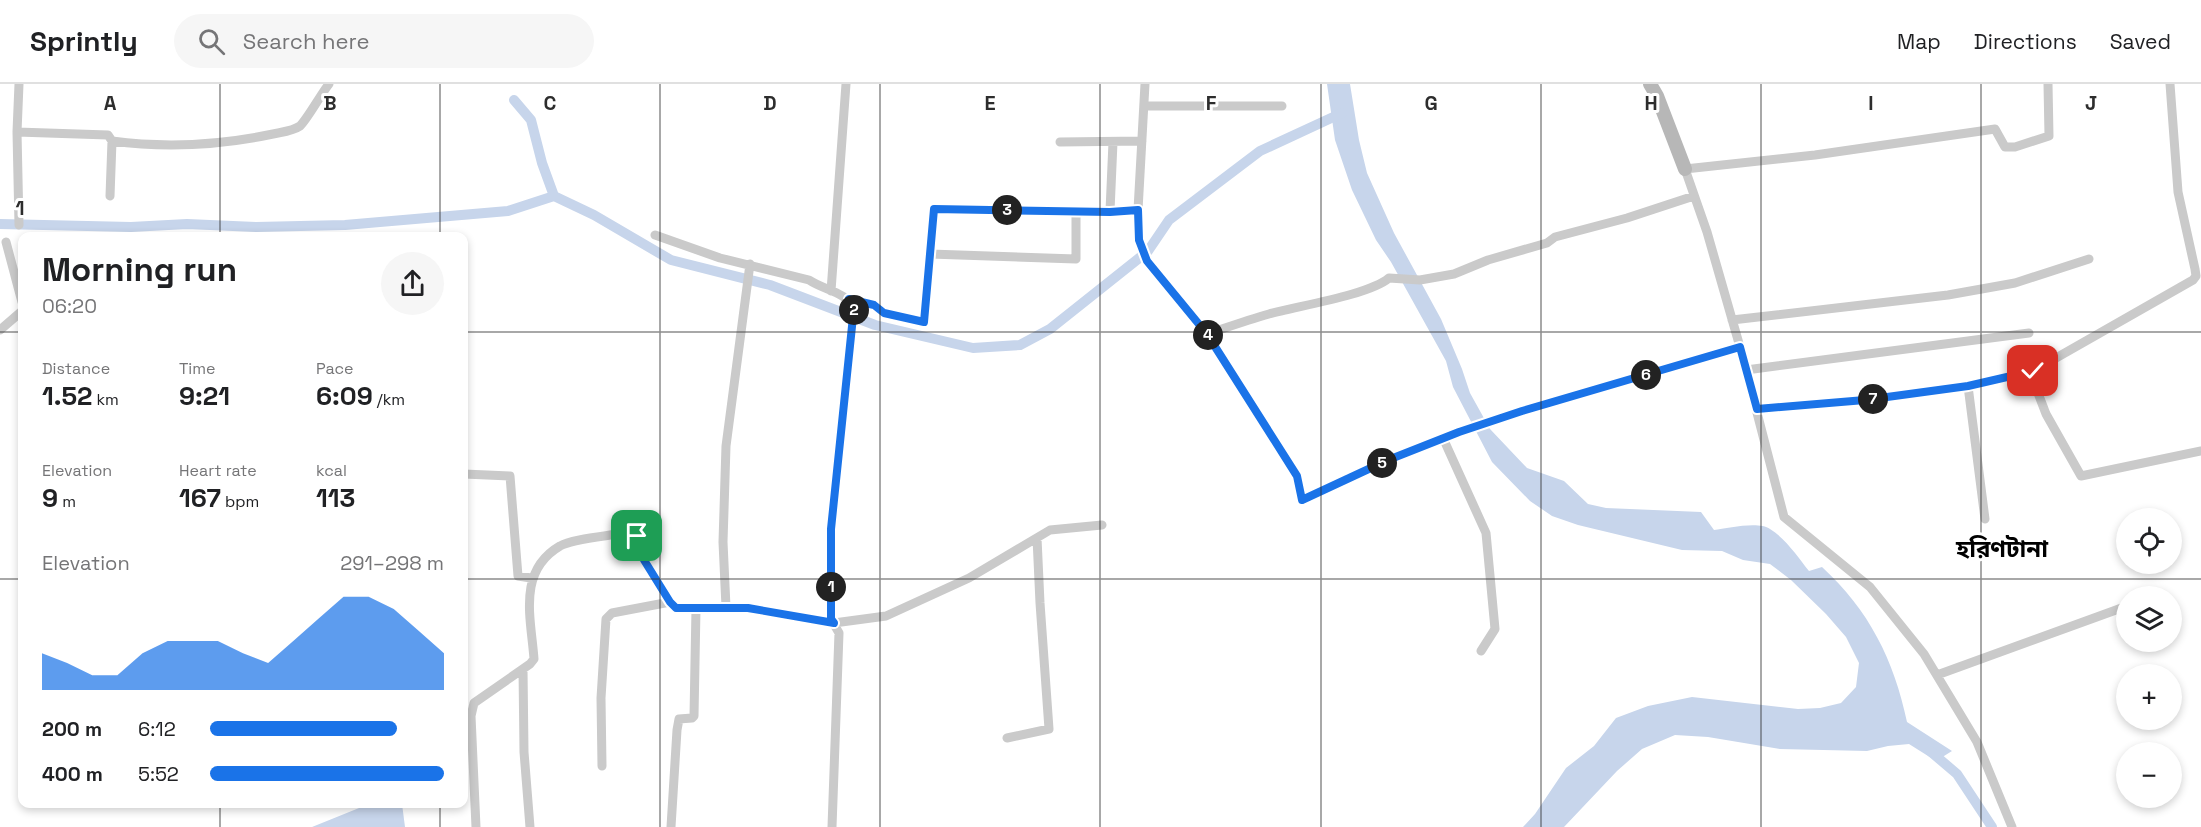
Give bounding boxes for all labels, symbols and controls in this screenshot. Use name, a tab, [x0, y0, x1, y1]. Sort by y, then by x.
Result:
search box	[174, 14, 594, 68]
text: Sprintly	[30, 23, 138, 59]
icon: search	[195, 25, 228, 58]
text: Search here	[243, 27, 370, 55]
text: Map	[1897, 28, 1941, 55]
text: Directions	[1974, 28, 2077, 55]
text: Saved	[2110, 28, 2171, 55]
text: A	[104, 90, 117, 116]
text: B	[323, 90, 337, 116]
text: C	[544, 90, 557, 116]
text: D	[763, 90, 777, 116]
text: E	[984, 90, 996, 116]
text: F	[1206, 90, 1217, 116]
text: G	[1424, 90, 1438, 116]
text: H	[1644, 90, 1658, 116]
text: I	[1868, 90, 1874, 116]
text: J	[2085, 90, 2097, 116]
text: 1	[15, 195, 25, 221]
pin: 3	[992, 195, 1022, 225]
text: 3	[1002, 199, 1012, 220]
text: Morning run	[42, 249, 237, 291]
button: share	[381, 252, 444, 315]
text: 06:20	[42, 293, 97, 319]
pin: 2	[839, 295, 869, 325]
text: 2	[849, 299, 859, 320]
pin: 4	[1193, 320, 1223, 350]
text: 4	[1203, 324, 1213, 345]
pin	[2007, 345, 2058, 396]
icon: check	[2016, 354, 2049, 387]
text: Distance	[42, 358, 110, 379]
text: Time	[179, 358, 215, 379]
text: Pace	[316, 358, 353, 379]
pin: 6	[1631, 360, 1661, 390]
text: 6	[1641, 364, 1651, 385]
text: 1.52	[42, 379, 92, 413]
text: 9:21	[179, 379, 230, 413]
text: 6:09	[316, 379, 373, 413]
pin: 7	[1858, 384, 1888, 414]
text: 7	[1869, 388, 1877, 409]
text: km	[92, 389, 119, 410]
text: /km	[373, 389, 405, 410]
pin: 5	[1367, 448, 1397, 478]
text: 5	[1377, 452, 1387, 473]
text: Elevation	[42, 460, 112, 481]
text: Heart rate	[179, 460, 257, 481]
text: kcal	[316, 460, 347, 481]
text: 9	[42, 481, 58, 515]
text: 167	[179, 481, 221, 515]
text: 113	[316, 481, 355, 515]
text: m	[58, 491, 76, 512]
text: bpm	[221, 491, 259, 512]
map controls	[2116, 508, 2182, 808]
button: locate	[2116, 508, 2182, 574]
pin	[611, 510, 662, 561]
icon: arrive	[620, 519, 653, 552]
district label: হরিণটানা	[1955, 533, 2049, 564]
text: Elevation	[42, 550, 130, 576]
text: 291–298 m	[340, 550, 444, 576]
pin: 1	[816, 572, 846, 602]
text: 1	[827, 576, 835, 597]
button: layers	[2116, 586, 2182, 652]
button: +	[2116, 664, 2182, 730]
text: 200 m	[42, 716, 102, 742]
text: 6:12	[138, 716, 176, 742]
button: −	[2116, 742, 2182, 808]
text: 400 m	[42, 761, 103, 787]
text: 5:52	[138, 761, 179, 787]

